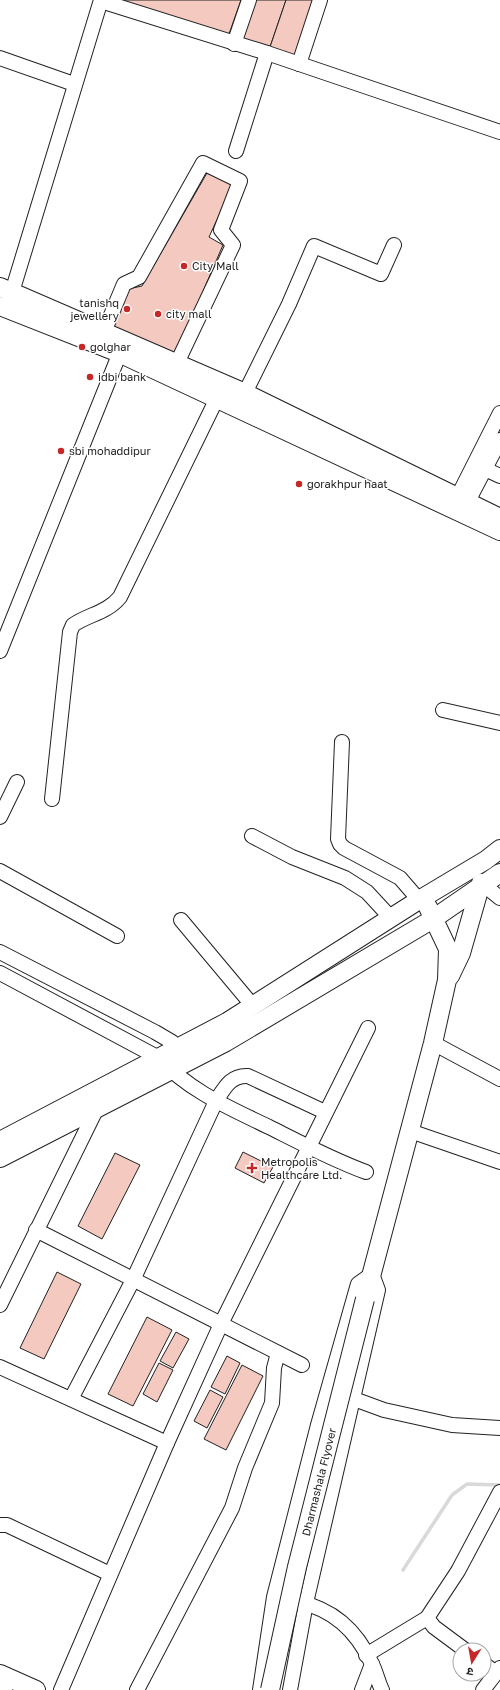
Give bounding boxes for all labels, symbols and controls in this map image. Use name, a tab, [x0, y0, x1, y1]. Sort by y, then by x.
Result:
place label: City Mall	[192, 259, 239, 272]
marker: City Mall	[179, 261, 189, 271]
place label: tanishq jewellery	[70, 296, 119, 322]
marker: tanishq jewellery	[122, 304, 132, 314]
place label: city mall	[166, 307, 212, 320]
marker: city mall	[153, 309, 163, 319]
place label: golghar	[90, 340, 132, 353]
marker: golghar	[77, 342, 87, 352]
place label: idbi bank	[98, 370, 146, 383]
marker: idbi bank	[85, 372, 95, 382]
place label: sbi mohaddipur	[69, 444, 152, 457]
marker: sbi mohaddipur	[56, 446, 66, 456]
place label: gorakhpur haat	[307, 477, 388, 490]
marker: gorakhpur haat	[294, 479, 304, 489]
place label: Metropolis Healthcare Ltd.	[261, 1155, 342, 1181]
marker: Metropolis Healthcare Ltd.	[246, 1162, 258, 1174]
street label: Dharmashala Flyover	[299, 1426, 338, 1537]
north arrow	[452, 1642, 492, 1682]
text: उ	[465, 1665, 474, 1679]

